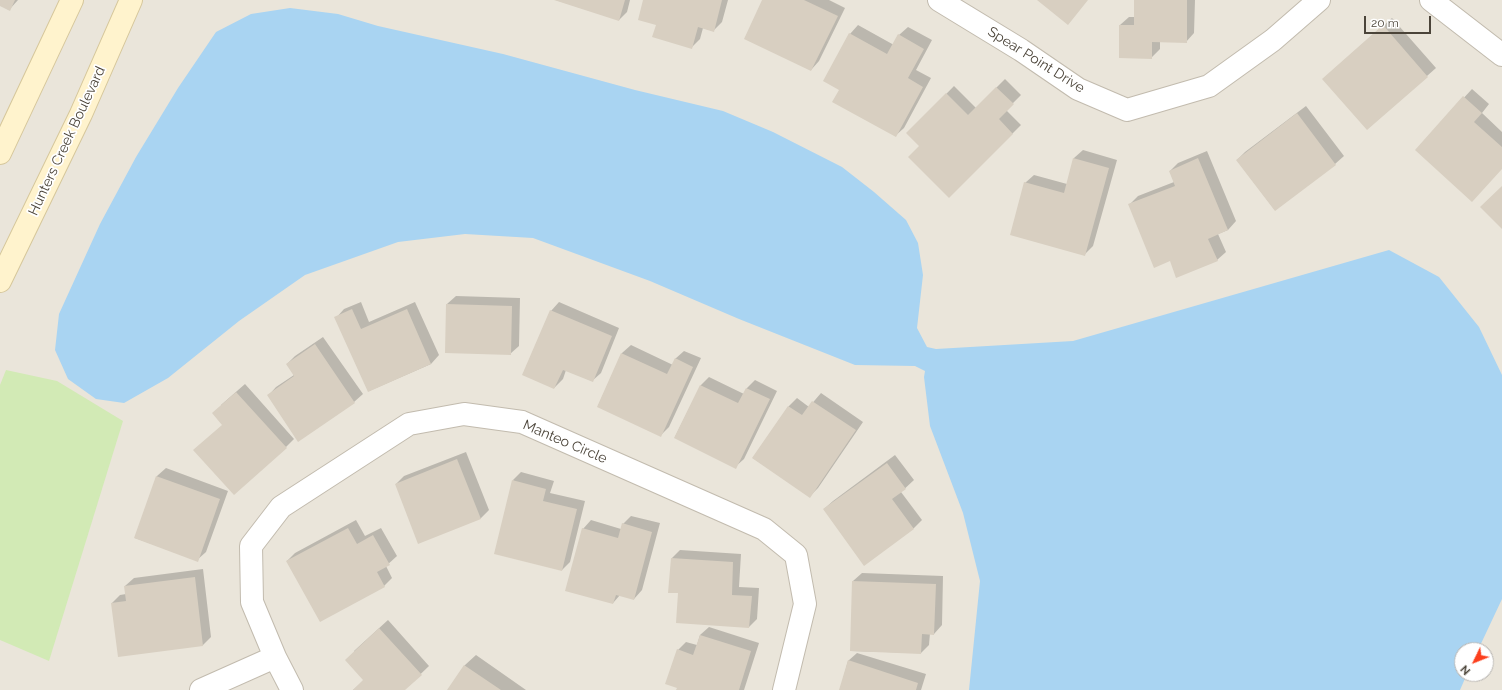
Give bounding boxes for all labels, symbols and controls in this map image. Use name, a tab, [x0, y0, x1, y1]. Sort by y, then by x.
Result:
scale bar	[1366, 8, 1433, 34]
text: 20 m	[1371, 16, 1399, 30]
street label: Spear Point Drive	[984, 23, 1088, 97]
street label: Hunters Creek Boulevard	[25, 64, 109, 218]
street label: Manteo Circle	[520, 417, 610, 467]
north arrow	[1454, 642, 1494, 682]
text: N	[1458, 662, 1473, 677]

